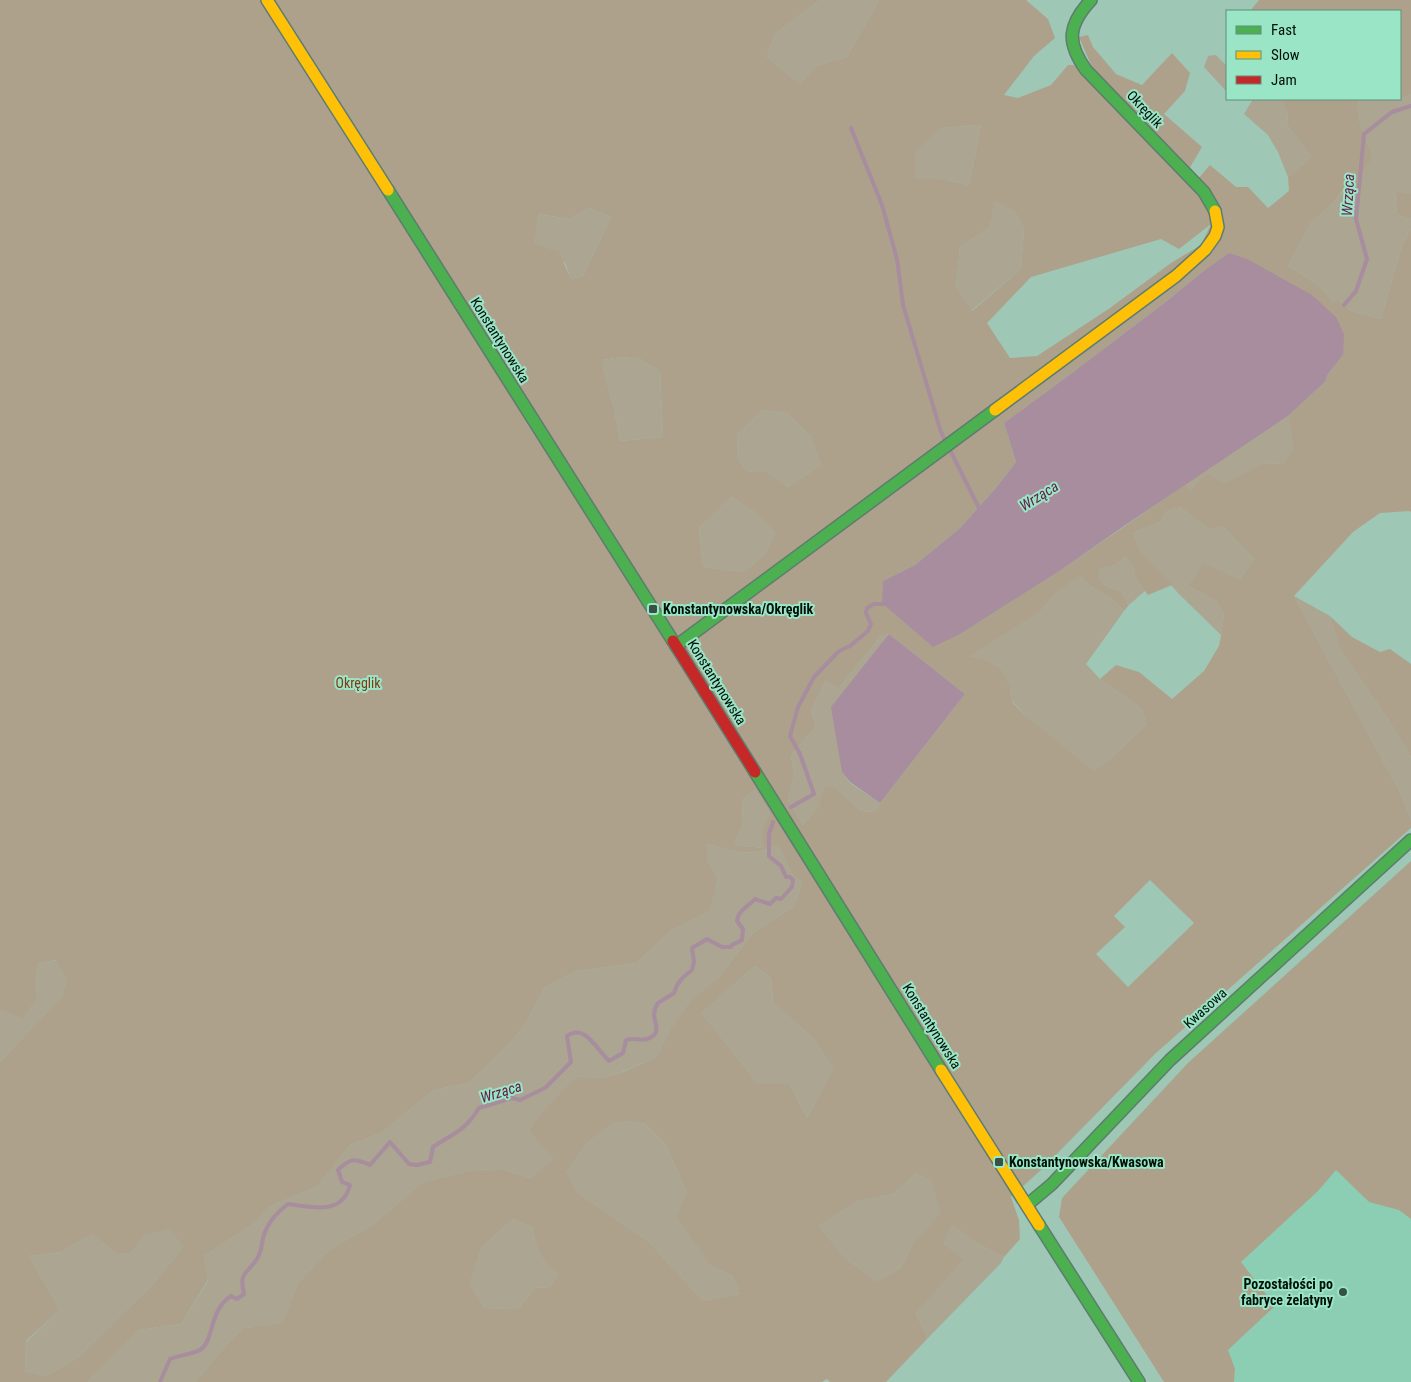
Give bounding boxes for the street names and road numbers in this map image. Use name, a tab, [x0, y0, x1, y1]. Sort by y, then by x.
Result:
street label: Okręglik	[1124, 87, 1167, 131]
street label: Konstantynowska	[467, 294, 533, 386]
street label: Konstantynowska	[684, 636, 750, 728]
street label: Konstantynowska	[899, 980, 965, 1072]
street label: Kwasowa	[1180, 985, 1230, 1031]

